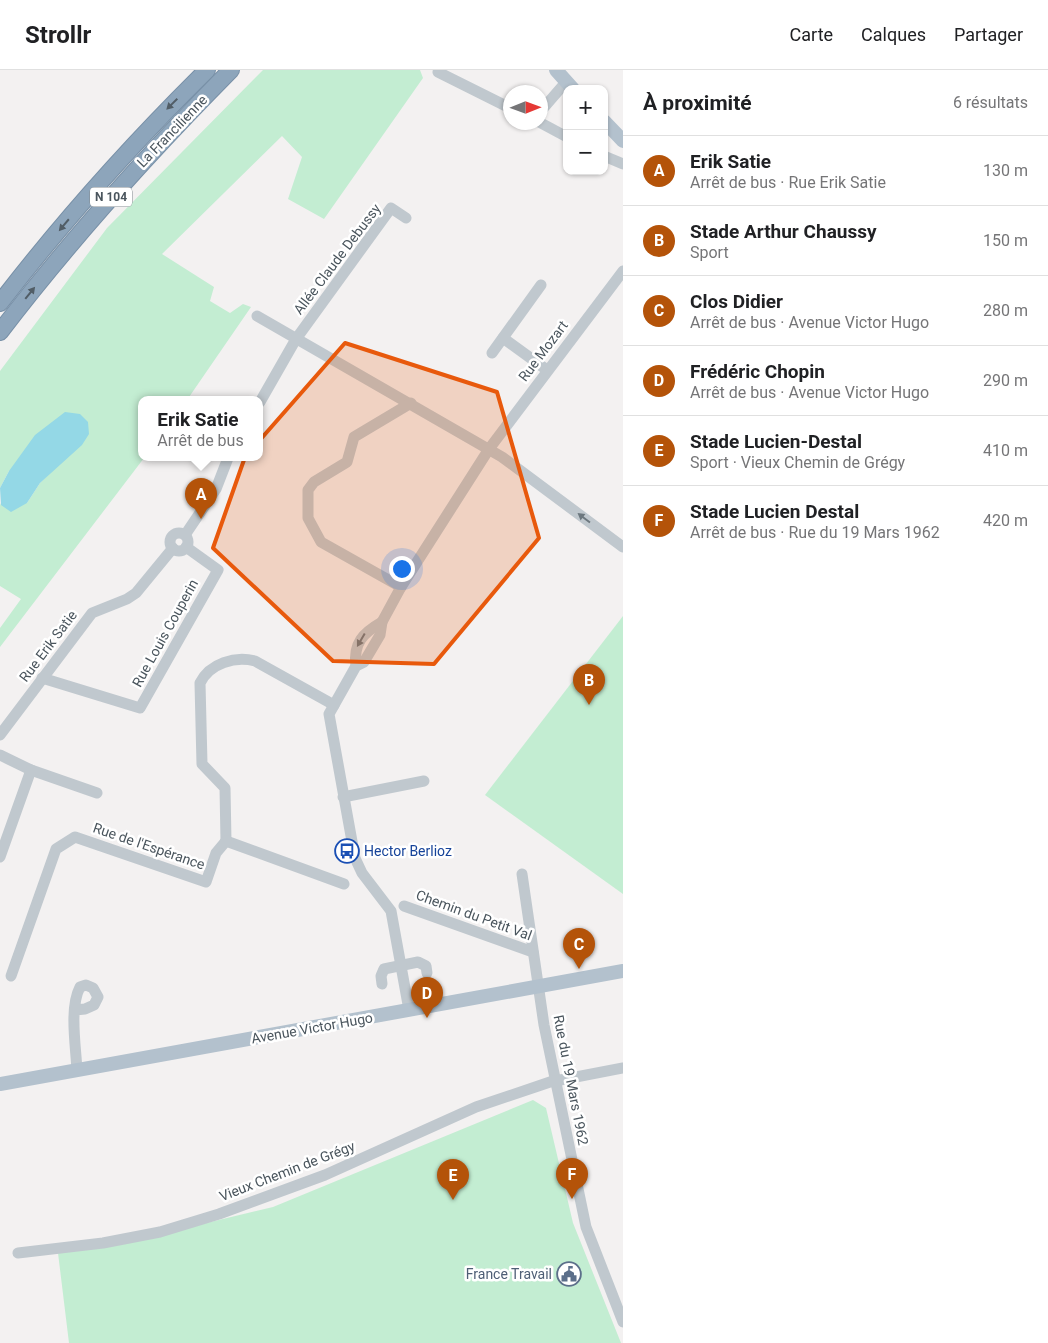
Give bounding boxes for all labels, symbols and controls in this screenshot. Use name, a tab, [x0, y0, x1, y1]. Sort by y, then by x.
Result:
text: Strollr	[25, 21, 91, 49]
text: Carte	[790, 24, 833, 45]
text: Calques	[861, 24, 926, 45]
text: Partager	[954, 24, 1023, 45]
north arrow	[503, 85, 548, 130]
map controls	[563, 85, 608, 175]
button: +	[563, 85, 608, 130]
text: À proximité	[643, 91, 752, 115]
street label: La Francilienne	[134, 92, 210, 170]
text: 6 résultats	[953, 93, 1028, 112]
one-way arrow	[167, 98, 179, 110]
button: −	[563, 130, 608, 175]
text: Erik Satie	[690, 150, 771, 173]
text: A	[654, 161, 664, 180]
text: 130 m	[983, 161, 1028, 180]
text: Arrêt de bus · Rue Erik Satie	[690, 173, 886, 192]
road number: N 104	[90, 188, 132, 206]
street label: Allée Claude Debussy	[290, 200, 384, 317]
one-way arrow	[58, 218, 69, 231]
text: Stade Arthur Chaussy	[690, 220, 877, 243]
text: B	[654, 231, 664, 250]
text: 150 m	[983, 231, 1028, 250]
text: Sport	[690, 243, 729, 262]
one-way arrow	[24, 287, 35, 300]
text: Clos Didier	[690, 290, 783, 313]
text: C	[654, 301, 664, 320]
text: 280 m	[983, 301, 1028, 320]
text: Arrêt de bus · Avenue Victor Hugo	[690, 313, 929, 332]
street label: Rue Mozart	[515, 317, 571, 384]
text: Frédéric Chopin	[690, 360, 825, 383]
text: D	[654, 371, 664, 390]
text: 290 m	[983, 371, 1028, 390]
text: Arrêt de bus · Avenue Victor Hugo	[690, 383, 929, 402]
popup	[138, 396, 263, 461]
text: Erik Satie	[157, 408, 238, 431]
text: Stade Lucien-Destal	[690, 430, 862, 453]
text: Arrêt de bus	[157, 431, 244, 450]
text: E	[655, 441, 664, 460]
text: 410 m	[983, 441, 1028, 460]
text: Sport · Vieux Chemin de Grégy	[690, 453, 905, 472]
pin: A	[185, 478, 217, 519]
text: Stade Lucien Destal	[690, 500, 859, 523]
text: F	[655, 511, 663, 530]
text: 420 m	[983, 511, 1028, 530]
one-way arrow	[578, 512, 591, 523]
text: Arrêt de bus · Rue du 19 Mars 1962	[690, 523, 940, 542]
your location	[389, 556, 415, 582]
street label: Rue Louis Couperin	[129, 576, 201, 690]
street label: Rue Erik Satie	[16, 607, 80, 685]
one-way arrow	[357, 632, 365, 647]
pin: B	[573, 664, 605, 705]
street label: Rue de l'Espérance	[91, 819, 207, 873]
bus stop icon: Hector Berlioz	[334, 838, 360, 864]
place label: Hector Berlioz	[364, 843, 452, 859]
street label: Chemin du Petit Val	[414, 887, 534, 943]
pin: C	[563, 928, 595, 969]
pin: D	[411, 977, 443, 1018]
street label: Avenue Victor Hugo	[250, 1009, 374, 1047]
street label: Rue du 19 Mars 1962	[551, 1014, 591, 1147]
street label: Vieux Chemin de Grégy	[217, 1138, 357, 1204]
pin: F	[556, 1158, 588, 1199]
pin: E	[437, 1159, 469, 1200]
public building icon: France Travail	[556, 1261, 582, 1287]
place label: France Travail	[466, 1266, 552, 1282]

